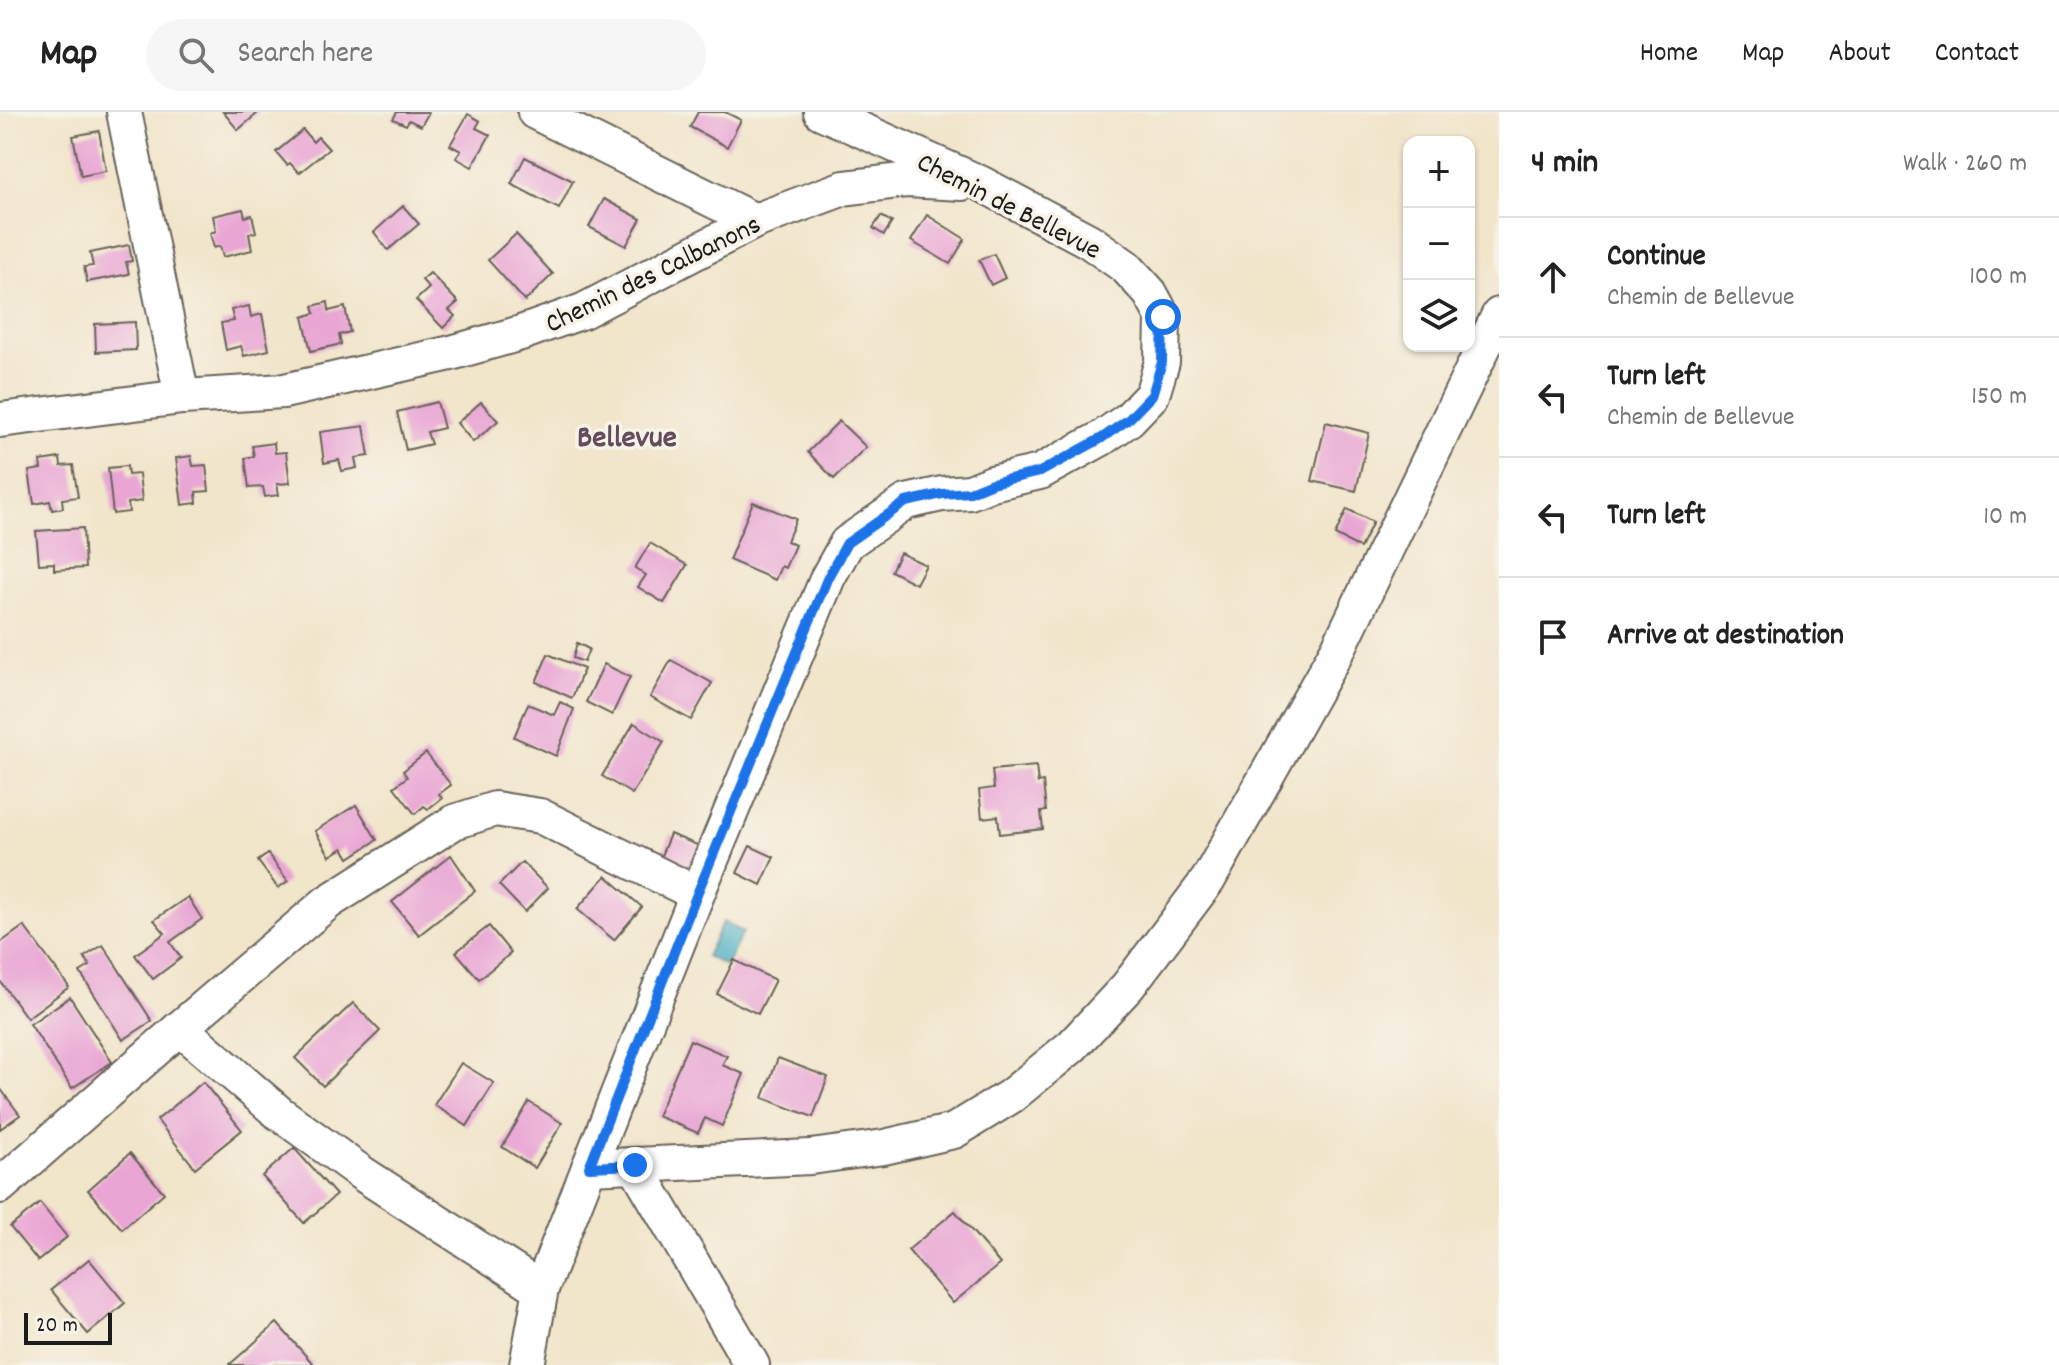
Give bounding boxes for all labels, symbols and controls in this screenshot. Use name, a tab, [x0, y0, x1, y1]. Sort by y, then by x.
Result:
search box	[146, 19, 706, 91]
text: Map	[40, 28, 98, 83]
icon: search	[174, 33, 218, 77]
text: Search here	[238, 34, 373, 77]
text: Home	[1640, 35, 1698, 75]
text: Map	[1742, 35, 1784, 75]
text: About	[1828, 35, 1891, 75]
text: Contact	[1935, 35, 2019, 75]
map controls	[1403, 136, 1475, 352]
button: +	[1403, 136, 1475, 208]
text: 4 min	[1531, 140, 1598, 189]
street label: Chemin de Bellevue	[909, 145, 1107, 272]
text: Walk · 260 m	[1903, 146, 2027, 183]
street label: Chemin des Calbanons	[540, 207, 769, 346]
button: −	[1403, 208, 1475, 280]
text: Continue	[1607, 237, 1706, 280]
icon: ahead	[1531, 255, 1575, 299]
text: 100 m	[1969, 259, 2027, 296]
button: layers	[1403, 280, 1475, 352]
text: Chemin de Bellevue	[1607, 280, 1794, 317]
route start	[1145, 299, 1181, 335]
text: Turn left	[1607, 357, 1706, 400]
icon: left	[1531, 375, 1575, 419]
text: 150 m	[1971, 379, 2027, 416]
text: Chemin de Bellevue	[1607, 400, 1794, 437]
district label: Bellevue	[577, 417, 677, 463]
icon: left	[1531, 495, 1575, 539]
text: Turn left	[1607, 496, 1706, 539]
text: 10 m	[1983, 499, 2027, 536]
icon: arrive	[1531, 615, 1575, 659]
text: Arrive at destination	[1607, 616, 1844, 659]
route end	[617, 1147, 653, 1183]
scale bar	[24, 1309, 112, 1345]
text: 20 m	[36, 1311, 78, 1342]

